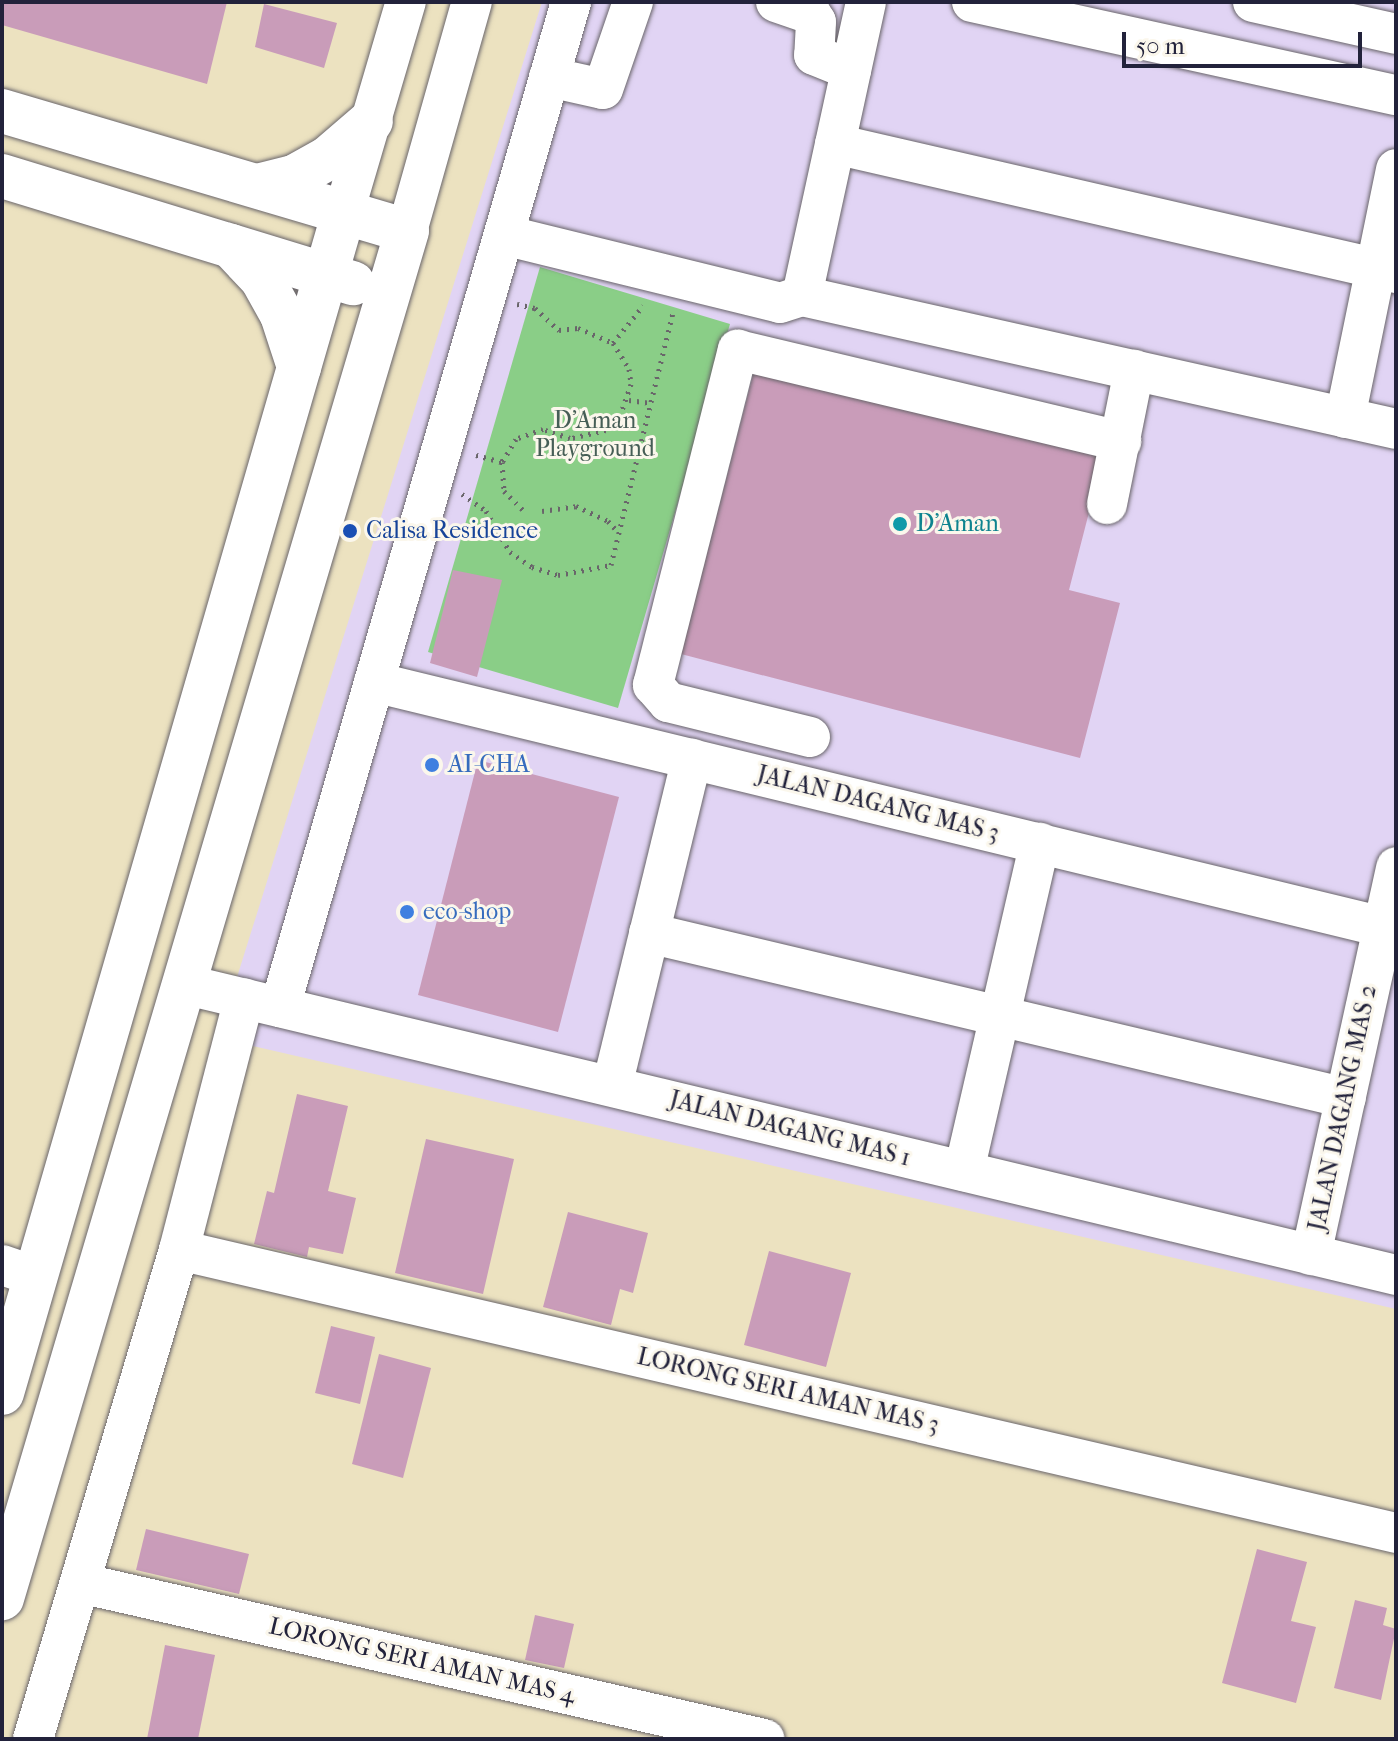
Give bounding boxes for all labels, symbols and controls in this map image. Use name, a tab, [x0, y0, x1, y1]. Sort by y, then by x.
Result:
scale bar	[1126, 16, 1366, 66]
text: 50 m	[1136, 32, 1185, 60]
park label: D'Aman Playground	[535, 407, 655, 463]
place label: D'Aman	[916, 510, 999, 538]
marker: D'Aman	[891, 515, 909, 533]
place label: Calisa Residence	[366, 517, 538, 545]
marker: Calisa Residence	[341, 522, 359, 540]
place label: AI-CHA	[448, 751, 530, 779]
marker: AI-CHA	[423, 756, 441, 774]
street label: JALAN DAGANG MAS 3	[754, 760, 1002, 848]
place label: eco-shop	[423, 898, 511, 926]
marker: eco-shop	[398, 903, 416, 921]
street label: JALAN DAGANG MAS 2	[1303, 982, 1383, 1234]
street label: JALAN DAGANG MAS 1	[667, 1085, 913, 1173]
street label: LORONG SERI AMAN MAS 3	[634, 1342, 942, 1440]
street label: LORONG SERI AMAN MAS 4	[266, 1612, 578, 1710]

